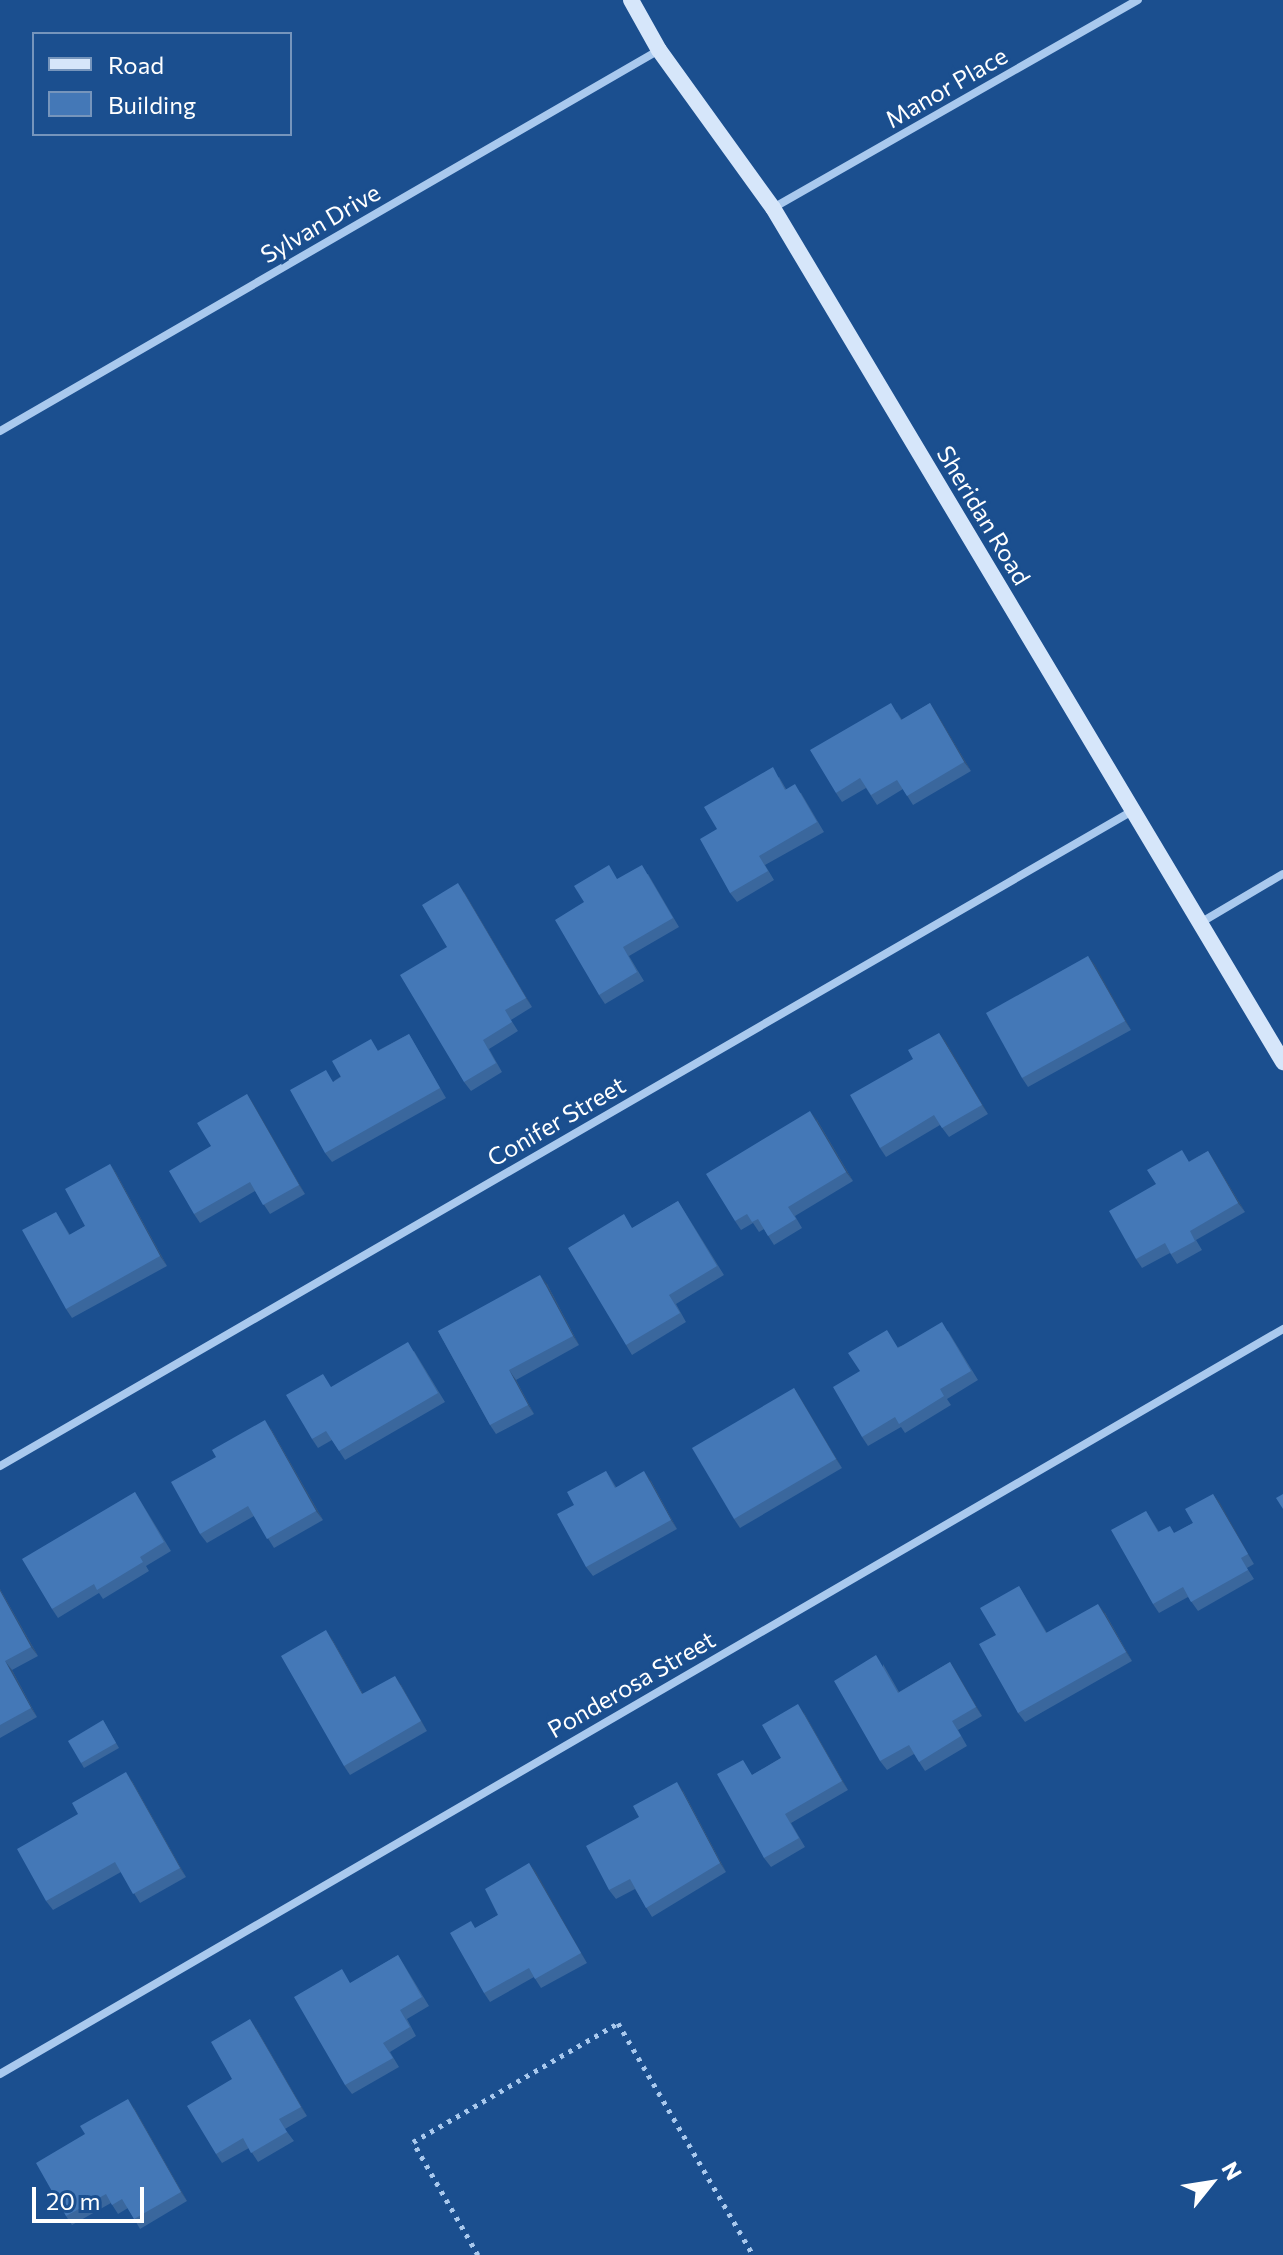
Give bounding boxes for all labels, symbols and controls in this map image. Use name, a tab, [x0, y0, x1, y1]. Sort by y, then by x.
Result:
legend	[32, 32, 292, 136]
street label: Manor Place	[880, 41, 1012, 133]
text: Road	[108, 50, 164, 79]
text: Building	[108, 90, 196, 119]
street label: Sylvan Drive	[255, 177, 385, 269]
street label: Sheridan Road	[931, 440, 1037, 590]
street label: Conifer Street	[482, 1070, 630, 1172]
street label: Ponderosa Street	[542, 1624, 720, 1744]
north arrow	[1171, 2143, 1251, 2223]
text: N	[1216, 2157, 1248, 2185]
scale bar	[36, 2171, 148, 2221]
text: 20 m	[46, 2186, 100, 2215]

